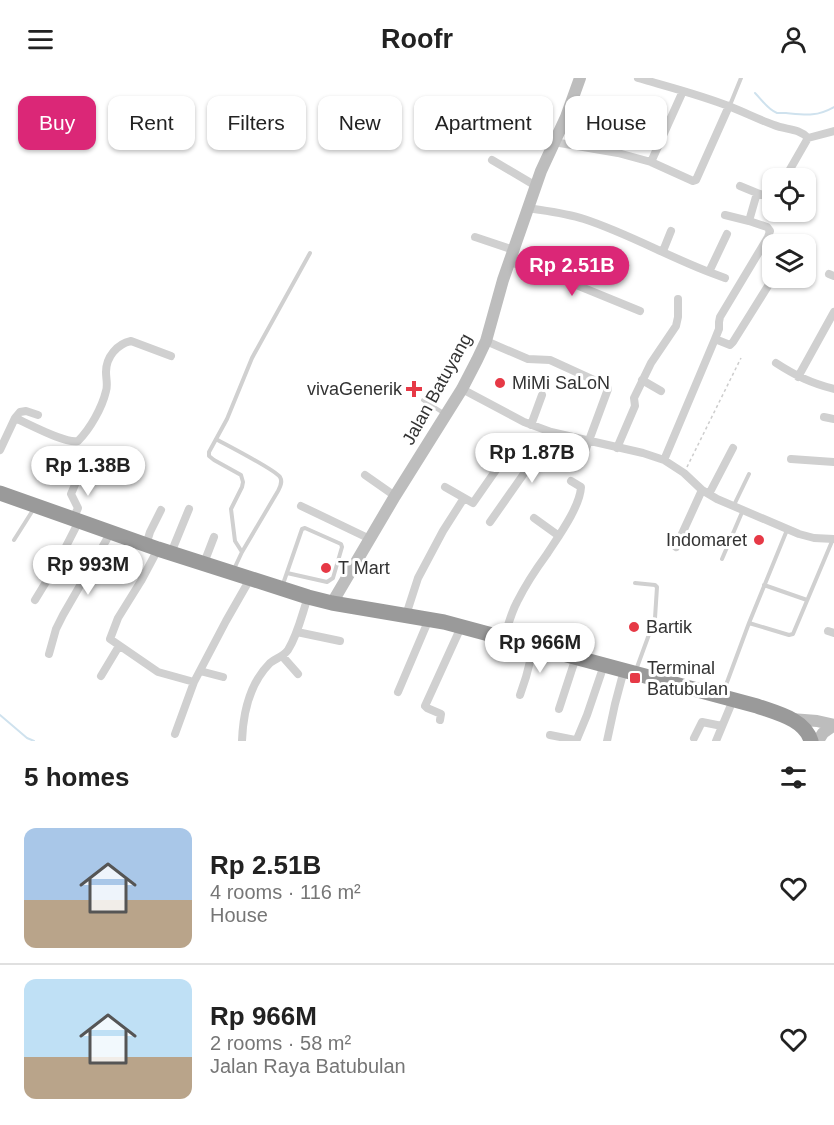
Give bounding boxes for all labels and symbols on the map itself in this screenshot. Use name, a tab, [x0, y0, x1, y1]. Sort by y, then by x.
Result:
pin: Rp 2.51B	[510, 246, 634, 297]
street label: Jalan Batuyang	[398, 330, 476, 448]
place label: MiMi SaLoN	[512, 373, 610, 393]
marker: MiMi SaLoN	[493, 376, 507, 390]
place label: vivaGenerik	[307, 379, 403, 399]
marker: vivaGenerik	[407, 382, 421, 396]
pin: Rp 1.87B	[470, 433, 594, 484]
pin: Rp 1.38B	[26, 446, 150, 497]
place label: Indomaret	[666, 530, 747, 550]
marker: Indomaret	[752, 533, 766, 547]
pin: Rp 993M	[33, 545, 143, 596]
place label: T Mart	[338, 558, 390, 578]
marker: T Mart	[319, 561, 333, 575]
place label: Bartik	[646, 617, 693, 637]
marker: Bartik	[627, 620, 641, 634]
pin: Rp 966M	[485, 623, 595, 674]
place label: Terminal Batubulan	[647, 658, 728, 699]
marker: Terminal Batubulan	[628, 671, 642, 685]

